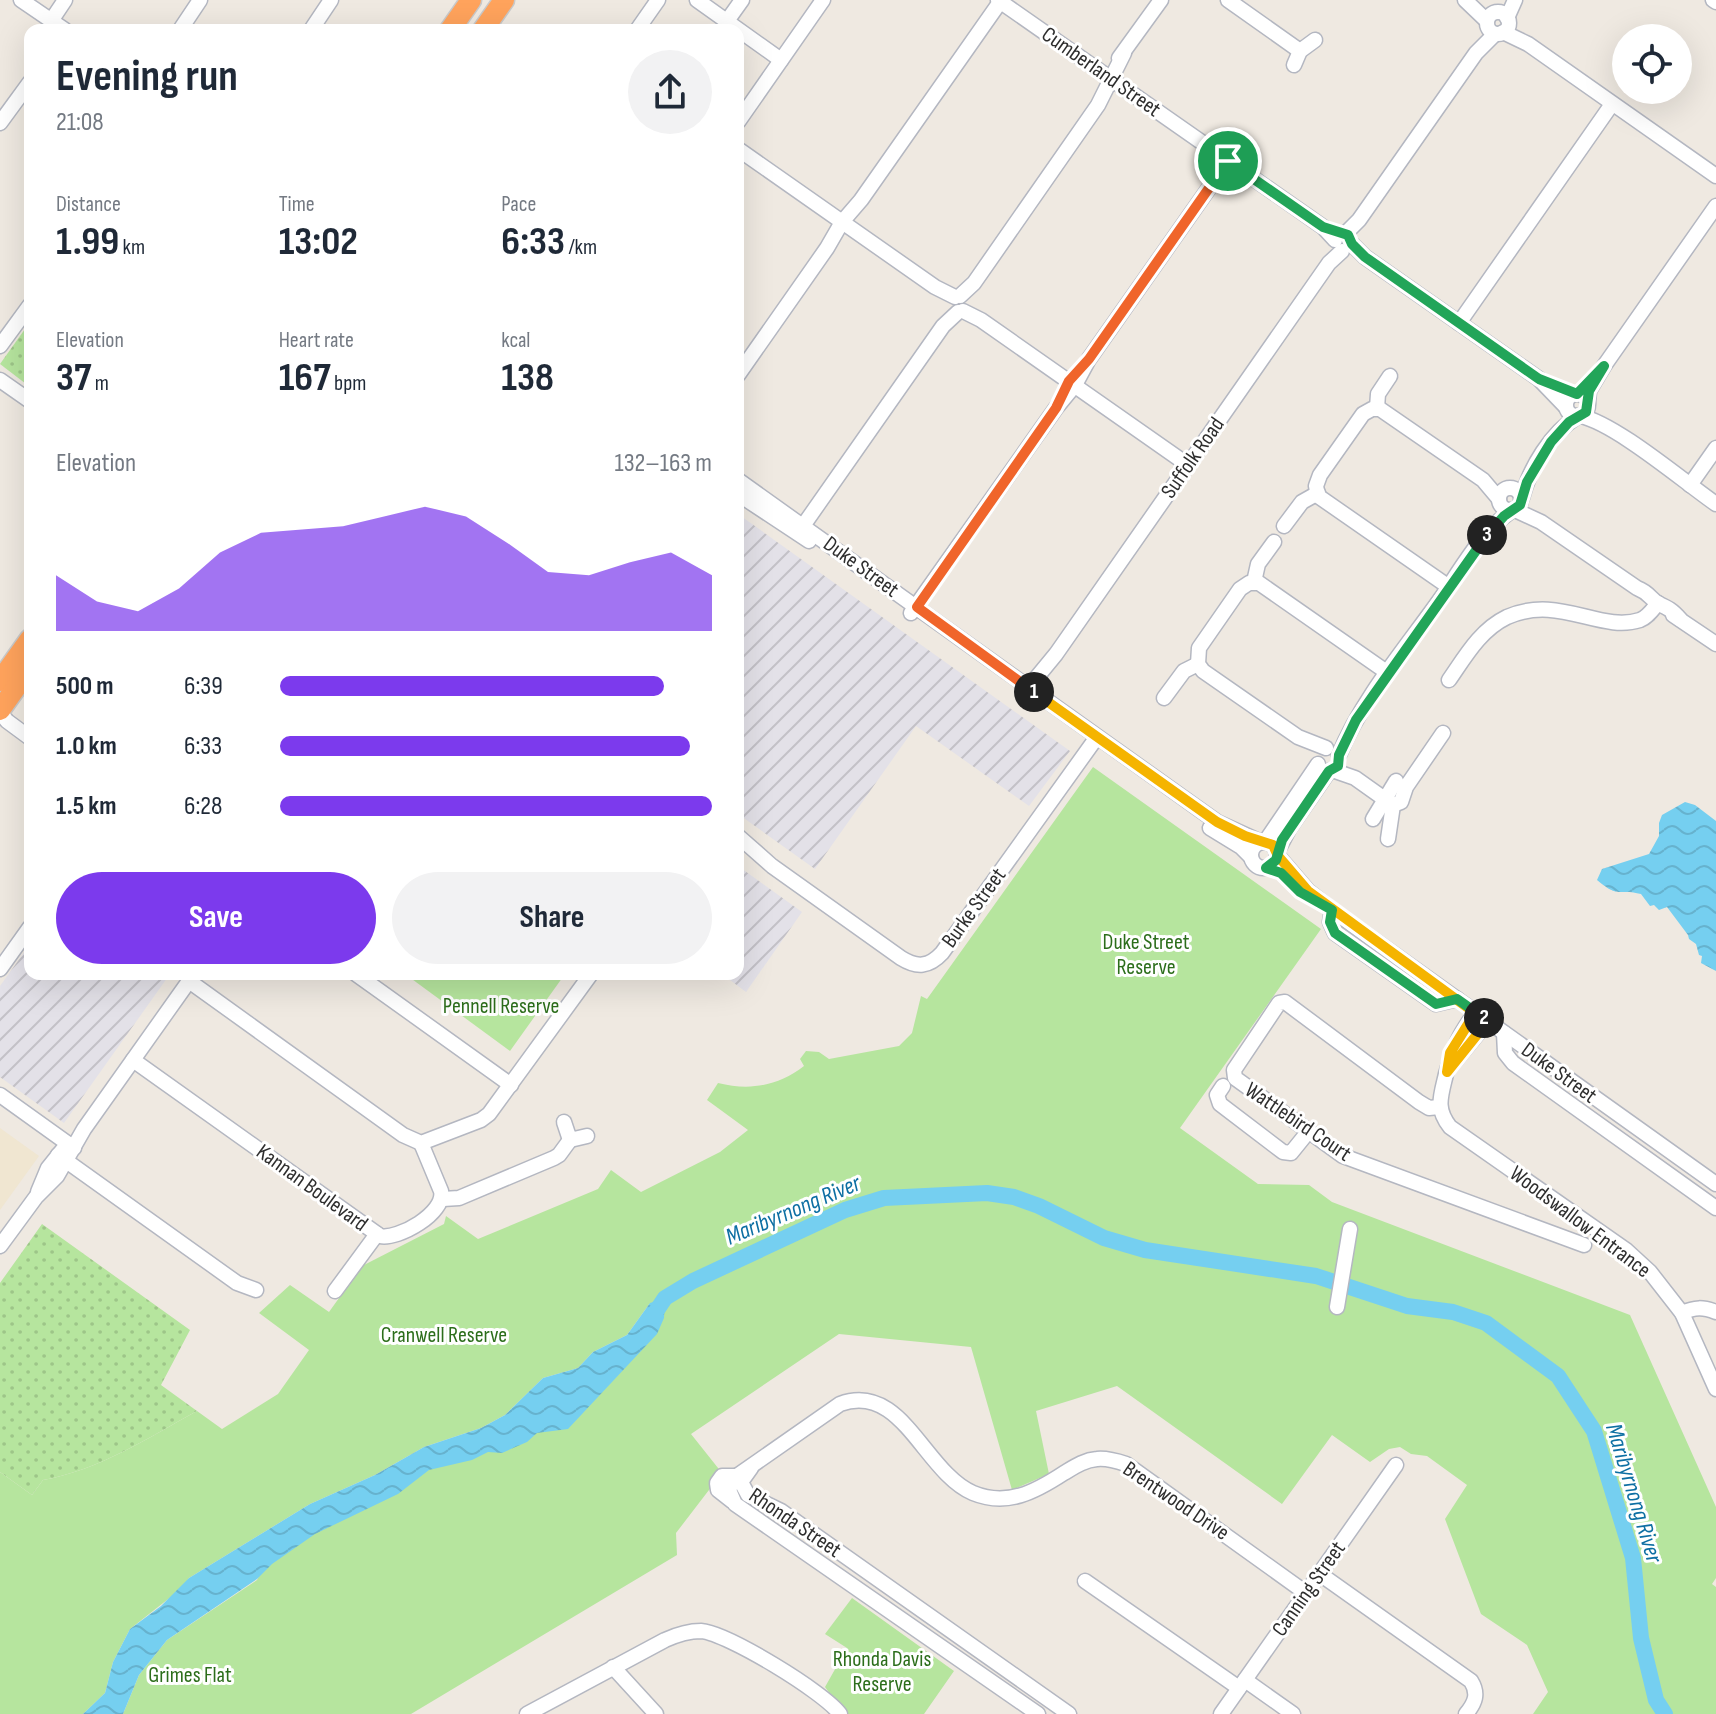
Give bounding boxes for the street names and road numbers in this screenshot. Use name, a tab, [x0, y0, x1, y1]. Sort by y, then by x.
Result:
street label: Cumberland Street	[1036, 21, 1166, 123]
street label: Suffolk Road	[1155, 412, 1231, 504]
street label: Duke Street	[818, 531, 904, 604]
street label: Burke Street	[936, 863, 1012, 953]
street label: Duke Street	[1516, 1037, 1602, 1110]
street label: Wattlebird Court	[1240, 1077, 1357, 1168]
street label: Kannan Boulevard	[251, 1139, 373, 1237]
street label: Woodswallow Entrance	[1504, 1160, 1656, 1284]
street label: Brentwood Drive	[1118, 1456, 1234, 1546]
street label: Rhonda Street	[744, 1482, 847, 1564]
street label: Canning Street	[1266, 1536, 1352, 1642]

